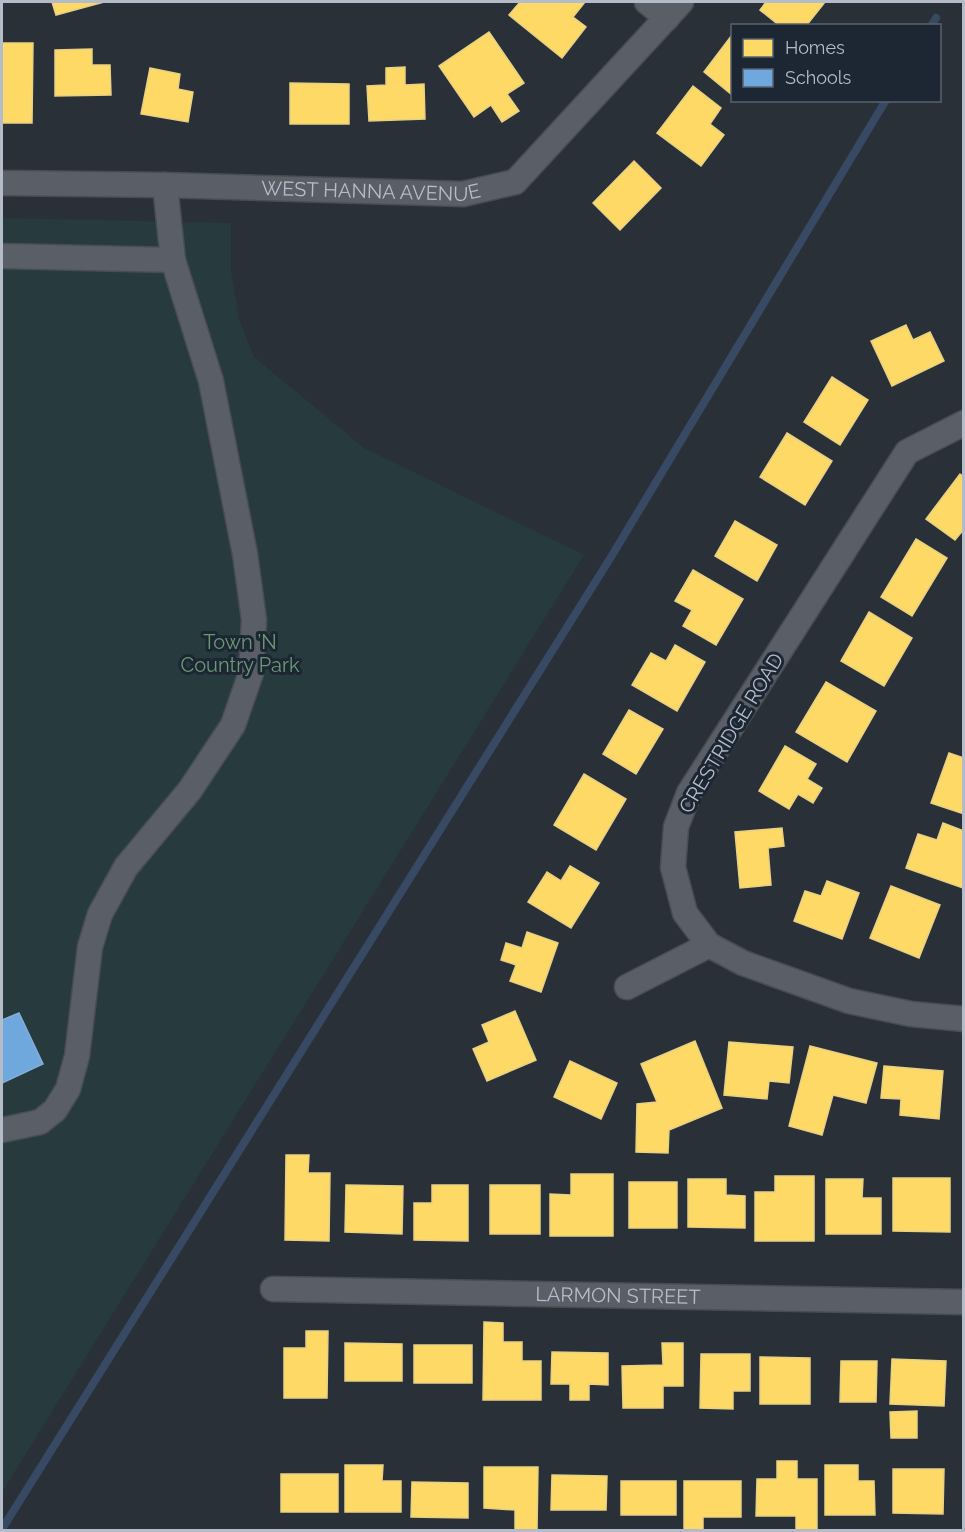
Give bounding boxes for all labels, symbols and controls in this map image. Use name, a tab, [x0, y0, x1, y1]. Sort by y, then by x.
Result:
legend	[731, 24, 941, 102]
text: Homes	[785, 37, 845, 58]
text: Schools	[785, 67, 852, 88]
street label: WEST HANNA AVENUE	[261, 176, 483, 206]
park label: Town ’N Country Park	[180, 630, 300, 677]
street label: CRESTRIDGE ROAD	[674, 649, 788, 817]
street label: LARMON STREET	[535, 1282, 701, 1309]

